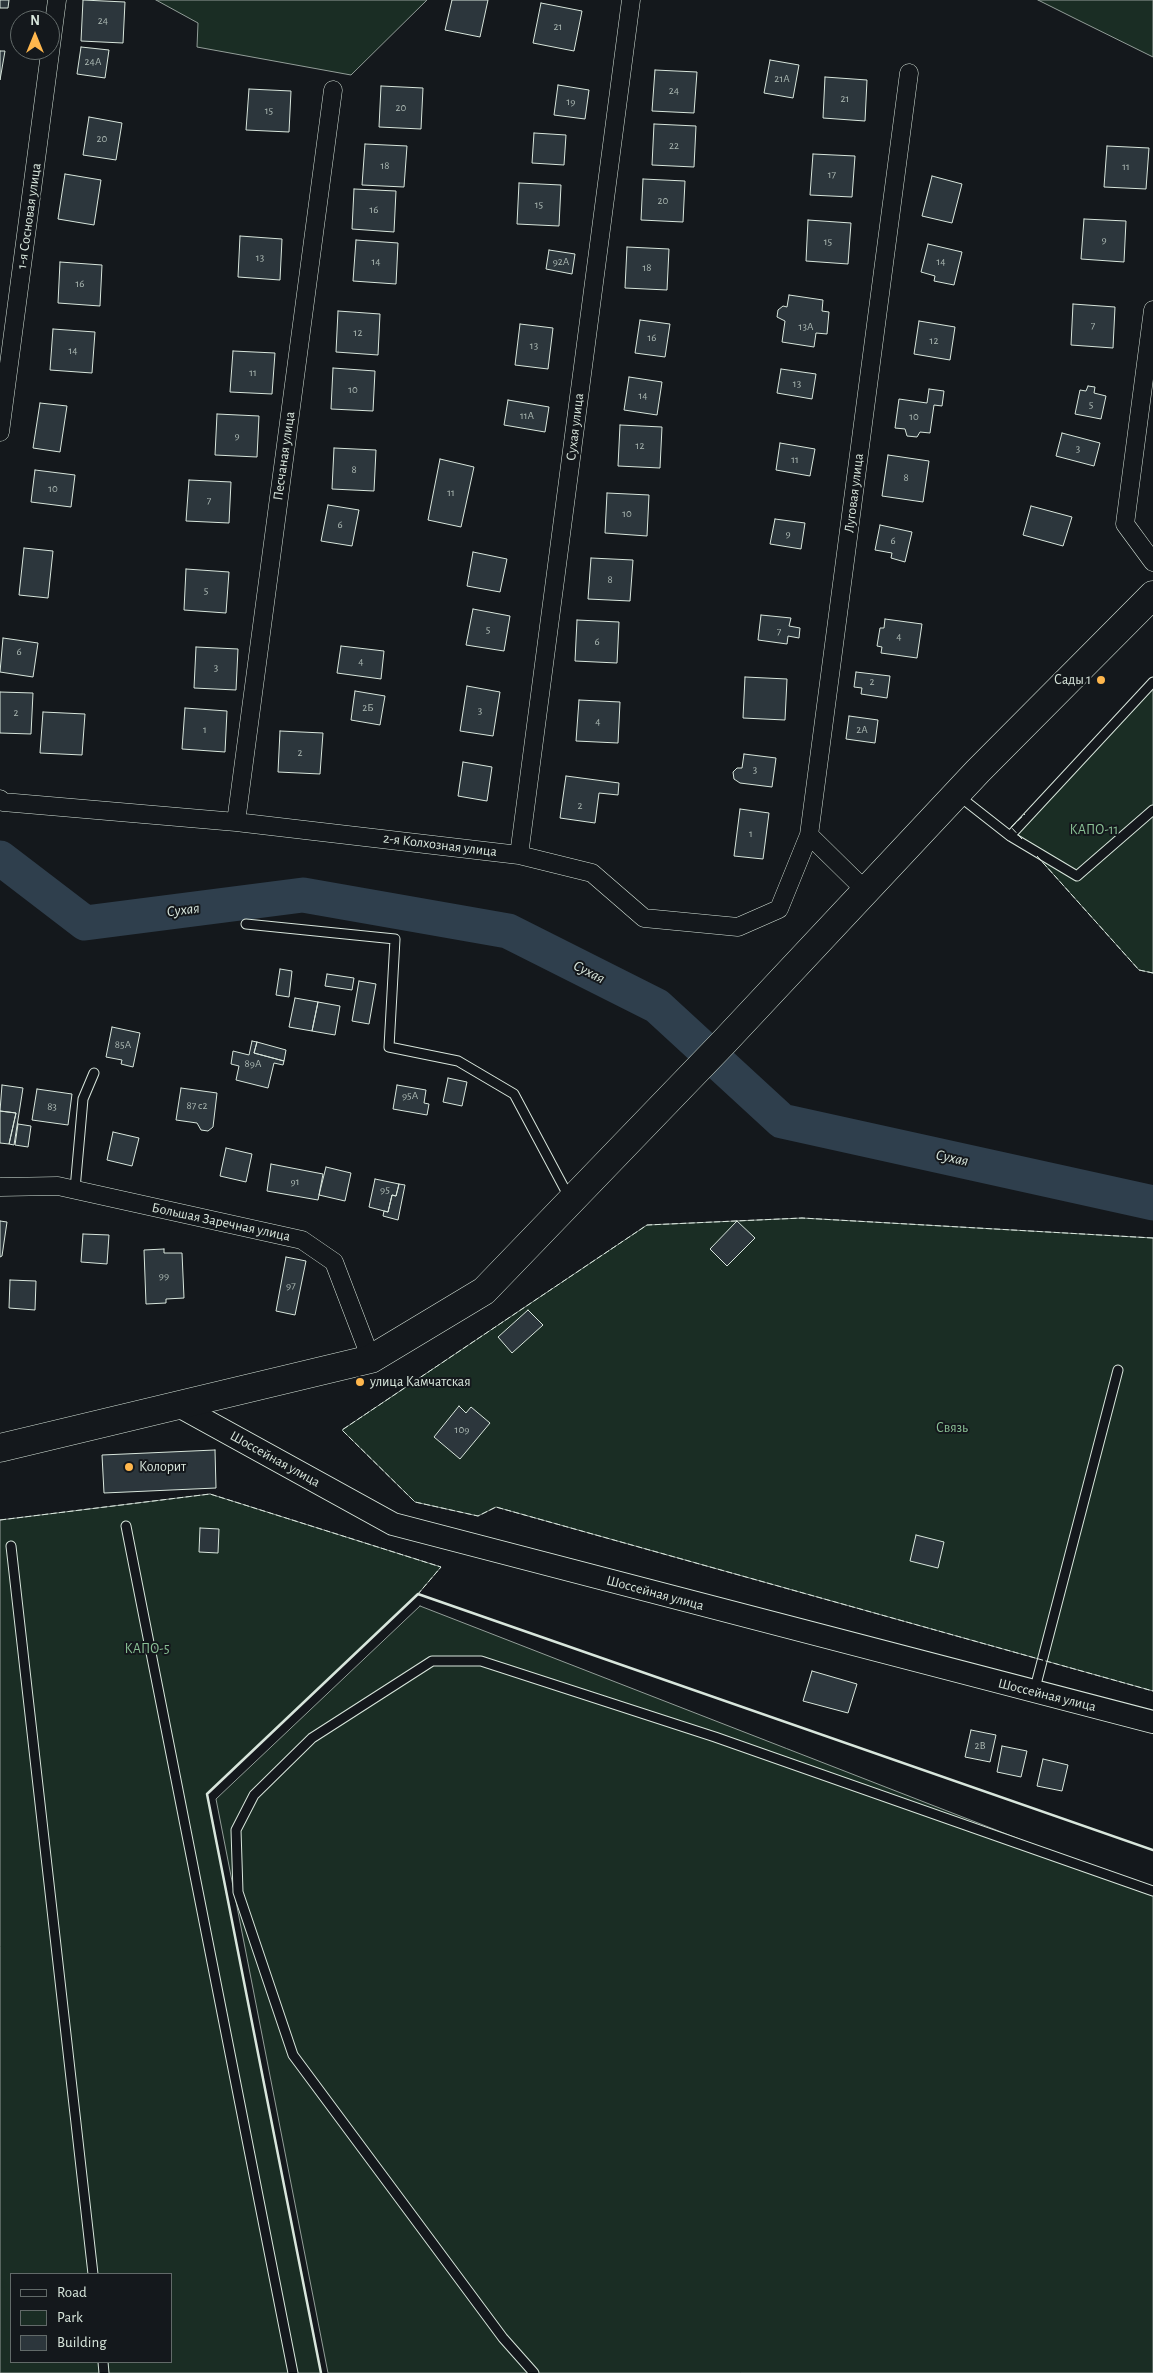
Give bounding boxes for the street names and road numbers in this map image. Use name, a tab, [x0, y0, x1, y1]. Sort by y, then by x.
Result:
street label: 1-я Сосновая улица	[13, 162, 45, 270]
street label: Сухая улица	[563, 392, 587, 462]
street label: Песчаная улица	[269, 410, 299, 502]
street label: Луговая улица	[841, 452, 867, 534]
street label: 2-я Колхозная улица	[382, 830, 498, 860]
street label: Большая Заречная улица	[150, 1199, 292, 1245]
street label: Шоссейная улица	[227, 1427, 323, 1491]
street label: Шоссейная улица	[604, 1572, 706, 1614]
street label: Шоссейная улица	[996, 1675, 1098, 1715]

